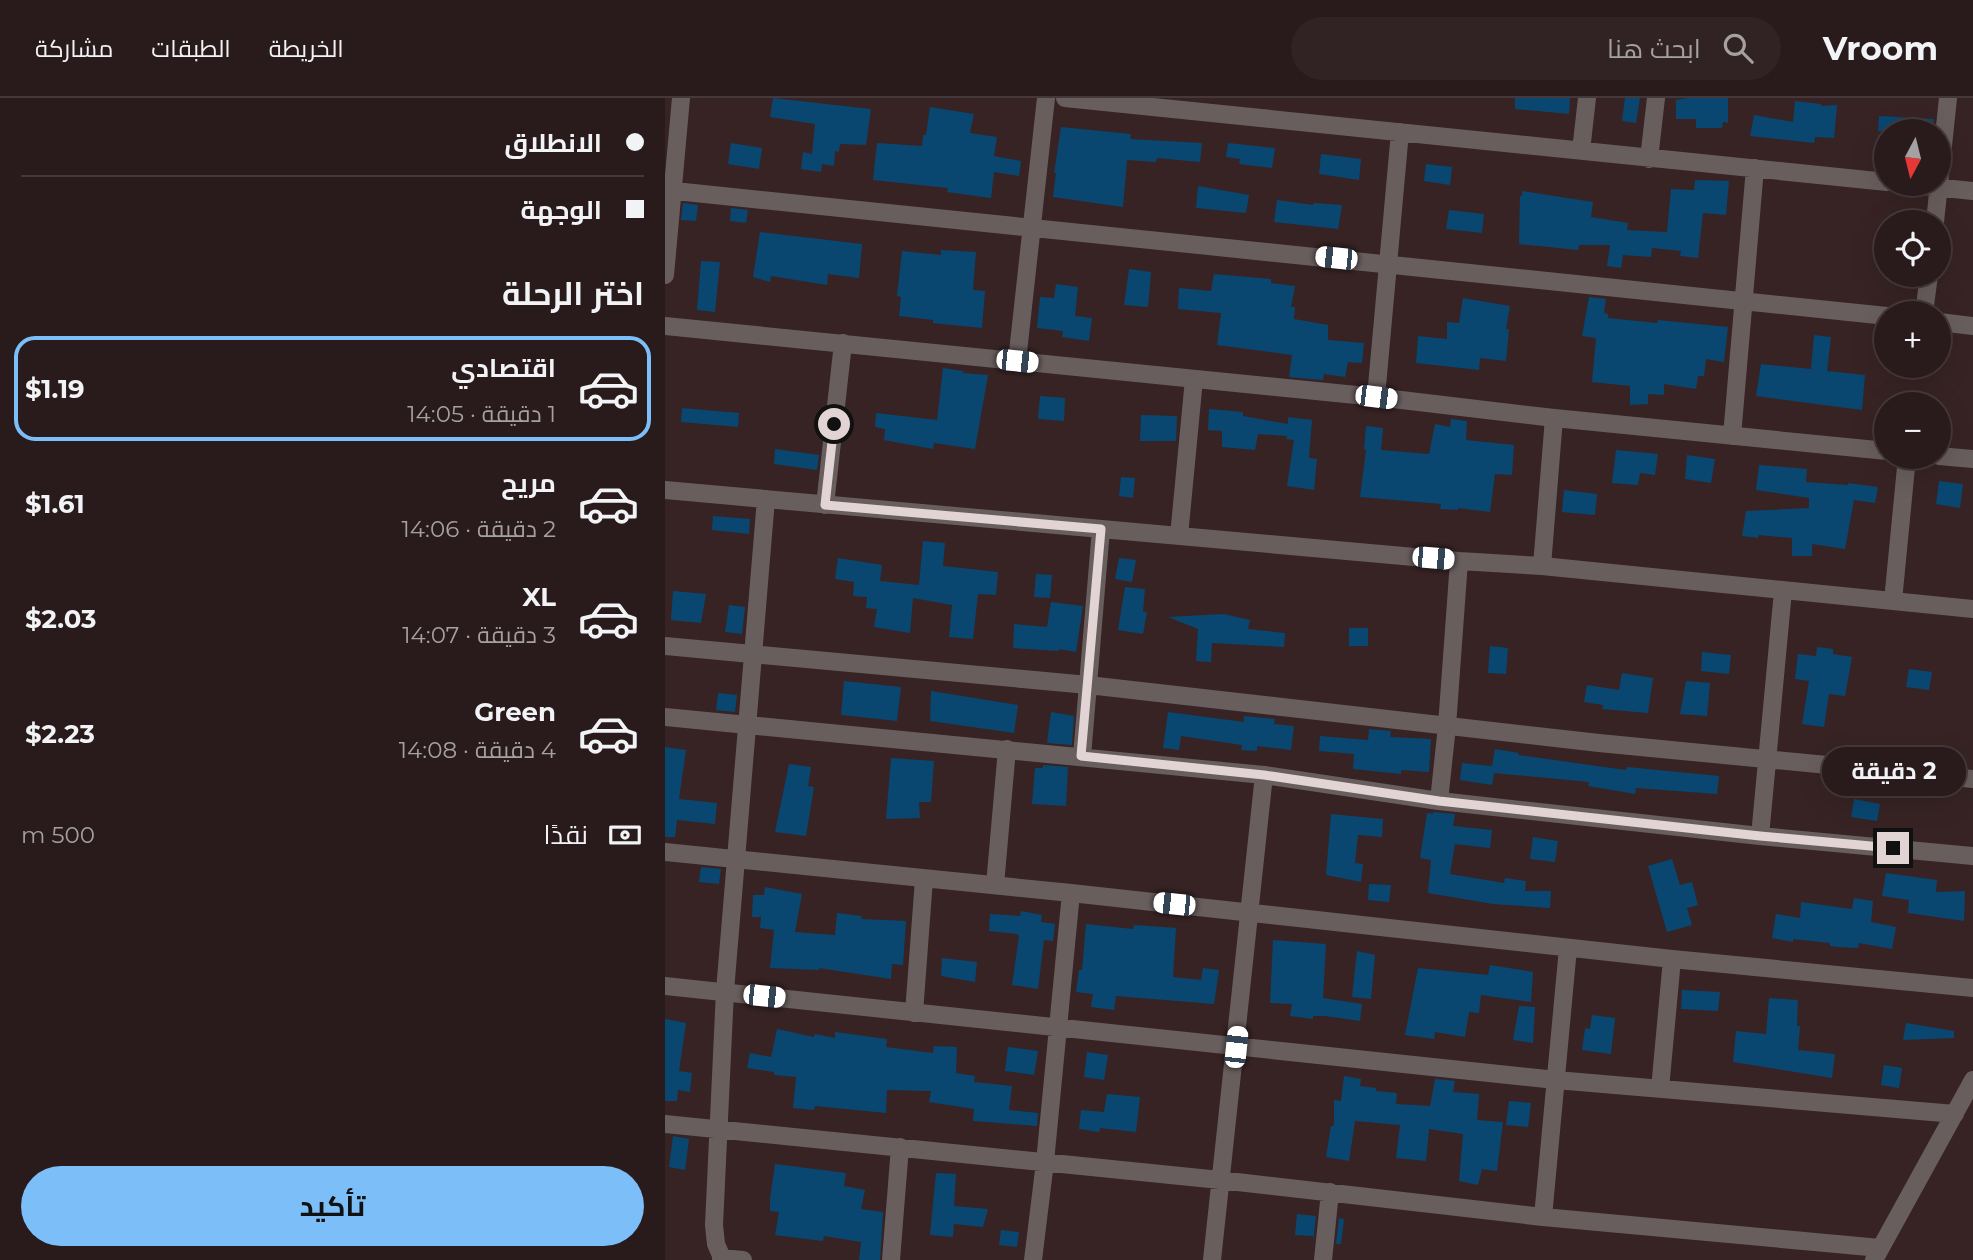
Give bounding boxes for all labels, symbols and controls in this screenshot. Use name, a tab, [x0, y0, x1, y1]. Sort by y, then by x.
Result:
search box	[1291, 17, 1781, 80]
text: Vroom	[1823, 28, 1938, 68]
icon: search	[1719, 29, 1757, 67]
text: ابحث هنا	[1607, 33, 1701, 65]
text: مشاركة	[35, 34, 113, 63]
text: الطبقات	[151, 34, 231, 63]
text: الخريطة	[269, 34, 344, 63]
north arrow	[1874, 119, 1951, 196]
map controls	[1874, 119, 1951, 469]
text: الانطلاق	[504, 127, 602, 159]
text: الوجهة	[521, 194, 602, 226]
button: locate	[1874, 210, 1951, 287]
car	[1315, 245, 1358, 271]
text: اختر الرحلة	[502, 274, 644, 313]
button: +	[1874, 301, 1951, 378]
car	[996, 348, 1039, 374]
text: اقتصادي	[451, 352, 556, 384]
icon: car	[577, 357, 640, 420]
text: $1.19	[25, 373, 85, 405]
car	[1354, 384, 1399, 410]
button: −	[1874, 392, 1951, 469]
text: 1 دقيقة · 14:05	[407, 400, 556, 428]
route start	[818, 408, 850, 440]
text: مريح	[501, 467, 556, 499]
icon: car	[577, 472, 640, 535]
text: $1.61	[25, 488, 85, 520]
text: 2 دقيقة · 14:06	[401, 515, 556, 543]
car	[1412, 546, 1455, 570]
text: XL	[522, 581, 556, 613]
icon: car	[577, 587, 640, 650]
text: $2.03	[25, 603, 96, 635]
text: 3 دقيقة · 14:07	[402, 621, 556, 649]
text: Green	[474, 696, 556, 728]
icon: car	[577, 702, 640, 765]
text: $2.23	[25, 718, 95, 750]
text: 4 دقيقة · 14:08	[399, 736, 556, 764]
callout: 2 دقيقة	[1821, 746, 1965, 796]
text: 2 دقيقة	[1851, 757, 1937, 785]
icon: cash	[606, 816, 644, 854]
text: نقدًا	[544, 819, 588, 851]
text: 500 m	[21, 821, 95, 849]
route end	[1877, 832, 1909, 864]
car	[1153, 891, 1196, 917]
car	[743, 983, 786, 1009]
car	[1224, 1025, 1249, 1069]
button: تأكيد	[21, 1166, 644, 1246]

